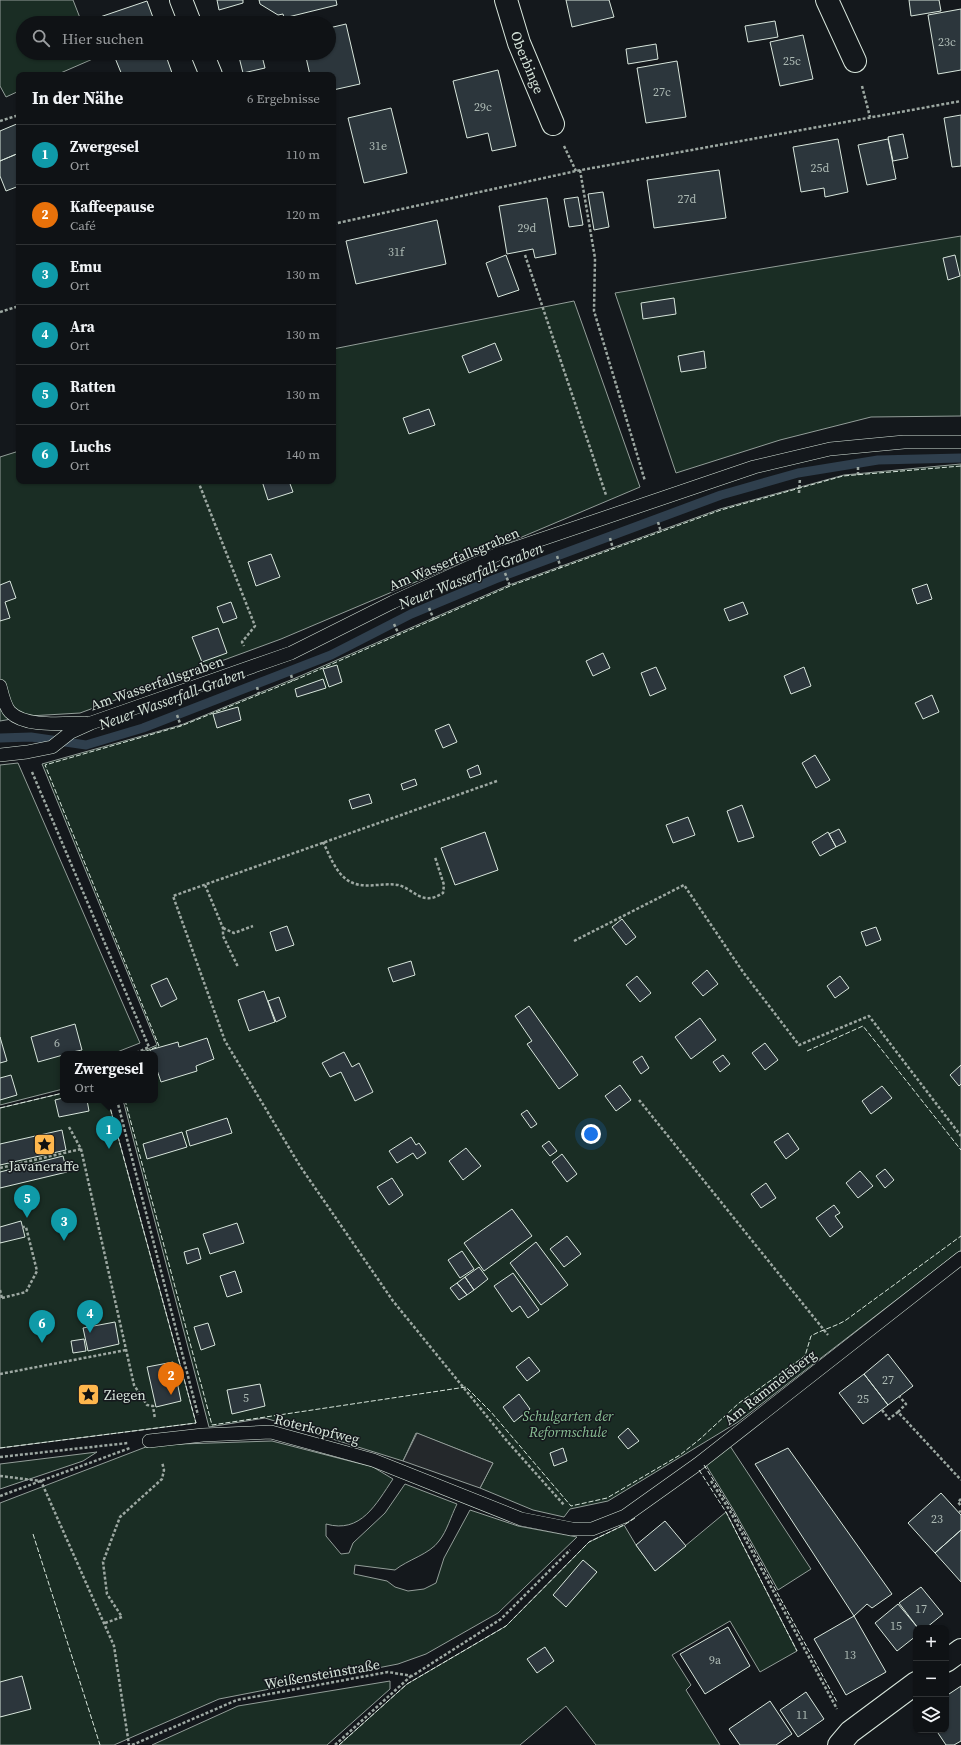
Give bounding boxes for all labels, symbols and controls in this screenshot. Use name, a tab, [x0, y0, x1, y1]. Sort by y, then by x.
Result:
search box	[16, 16, 336, 60]
icon: search	[30, 27, 52, 49]
text: Hier suchen	[62, 28, 144, 49]
street label: Oberbinge	[506, 29, 549, 97]
house number: 23c	[938, 34, 956, 50]
house number: 25c	[783, 53, 801, 69]
house number: 27c	[653, 84, 671, 100]
text: In der Nähe	[32, 86, 123, 110]
text: 6 Ergebnisse	[247, 90, 320, 107]
house number: 29c	[474, 99, 492, 115]
text: Zwergesel	[70, 136, 139, 157]
house number: 31e	[369, 138, 387, 154]
text: 1	[41, 146, 49, 163]
text: 110 m	[286, 146, 320, 163]
text: Ort	[70, 157, 89, 174]
house number: 25d	[811, 160, 830, 176]
house number: 27d	[678, 191, 697, 207]
text: Kaffeepause	[70, 196, 154, 217]
text: 2	[41, 206, 49, 223]
text: 120 m	[286, 206, 320, 223]
text: Café	[70, 217, 96, 234]
house number: 29d	[518, 220, 537, 236]
house number: 31f	[388, 244, 406, 260]
text: Emu	[70, 256, 102, 277]
text: 3	[41, 266, 49, 283]
text: 130 m	[286, 266, 320, 283]
text: Ort	[70, 277, 89, 294]
text: Ara	[70, 316, 95, 337]
text: 4	[41, 326, 49, 343]
text: 130 m	[286, 326, 320, 343]
text: Ort	[70, 337, 89, 354]
text: Ratten	[70, 376, 116, 397]
text: 5	[41, 386, 49, 403]
text: 130 m	[286, 386, 320, 403]
text: Ort	[70, 397, 89, 414]
text: Luchs	[70, 436, 111, 457]
text: 6	[41, 446, 49, 463]
text: 140 m	[286, 446, 320, 463]
text: Ort	[70, 457, 89, 474]
street label: Am Wasserfallsgraben	[386, 522, 523, 596]
water label: Neuer Wasserfall-Graben	[394, 537, 547, 615]
street label: Am Wasserfallsgraben	[88, 651, 227, 715]
water label: Neuer Wasserfall-Graben	[95, 662, 248, 735]
house number: 6	[54, 1035, 60, 1051]
popup	[60, 1051, 158, 1103]
text: Zwergesel	[75, 1058, 144, 1079]
text: Ort	[75, 1079, 94, 1096]
pin: 1	[96, 1116, 122, 1149]
your location	[581, 1124, 601, 1144]
place icon: Javaneraffe	[31, 1131, 57, 1157]
place label: Javaneraffe	[8, 1156, 79, 1176]
pin: 5	[14, 1185, 40, 1218]
pin: 3	[51, 1208, 77, 1241]
pin: 4	[77, 1300, 103, 1333]
pin: 6	[29, 1310, 55, 1343]
street label: Am Rammelsberg	[720, 1345, 820, 1429]
pin: 2	[158, 1362, 184, 1395]
house number: 27	[882, 1372, 894, 1388]
place icon: Ziegen	[75, 1382, 101, 1408]
place label: Ziegen	[104, 1385, 146, 1405]
house number: 5	[243, 1390, 249, 1406]
house number: 25	[857, 1391, 869, 1407]
park label: Schulgarten der Reformschule	[523, 1406, 614, 1442]
street label: Roterkopfweg	[272, 1409, 362, 1449]
house number: 23	[931, 1511, 943, 1527]
house number: 17	[915, 1601, 927, 1617]
house number: 15	[890, 1618, 902, 1634]
map controls	[913, 1625, 949, 1733]
button: +	[913, 1625, 949, 1661]
house number: 13	[844, 1647, 856, 1663]
house number: 9a	[709, 1652, 722, 1668]
street label: Weißensteinstraße	[263, 1654, 381, 1694]
button: −	[913, 1661, 949, 1697]
button: layers	[913, 1697, 949, 1733]
house number: 11	[796, 1707, 808, 1723]

